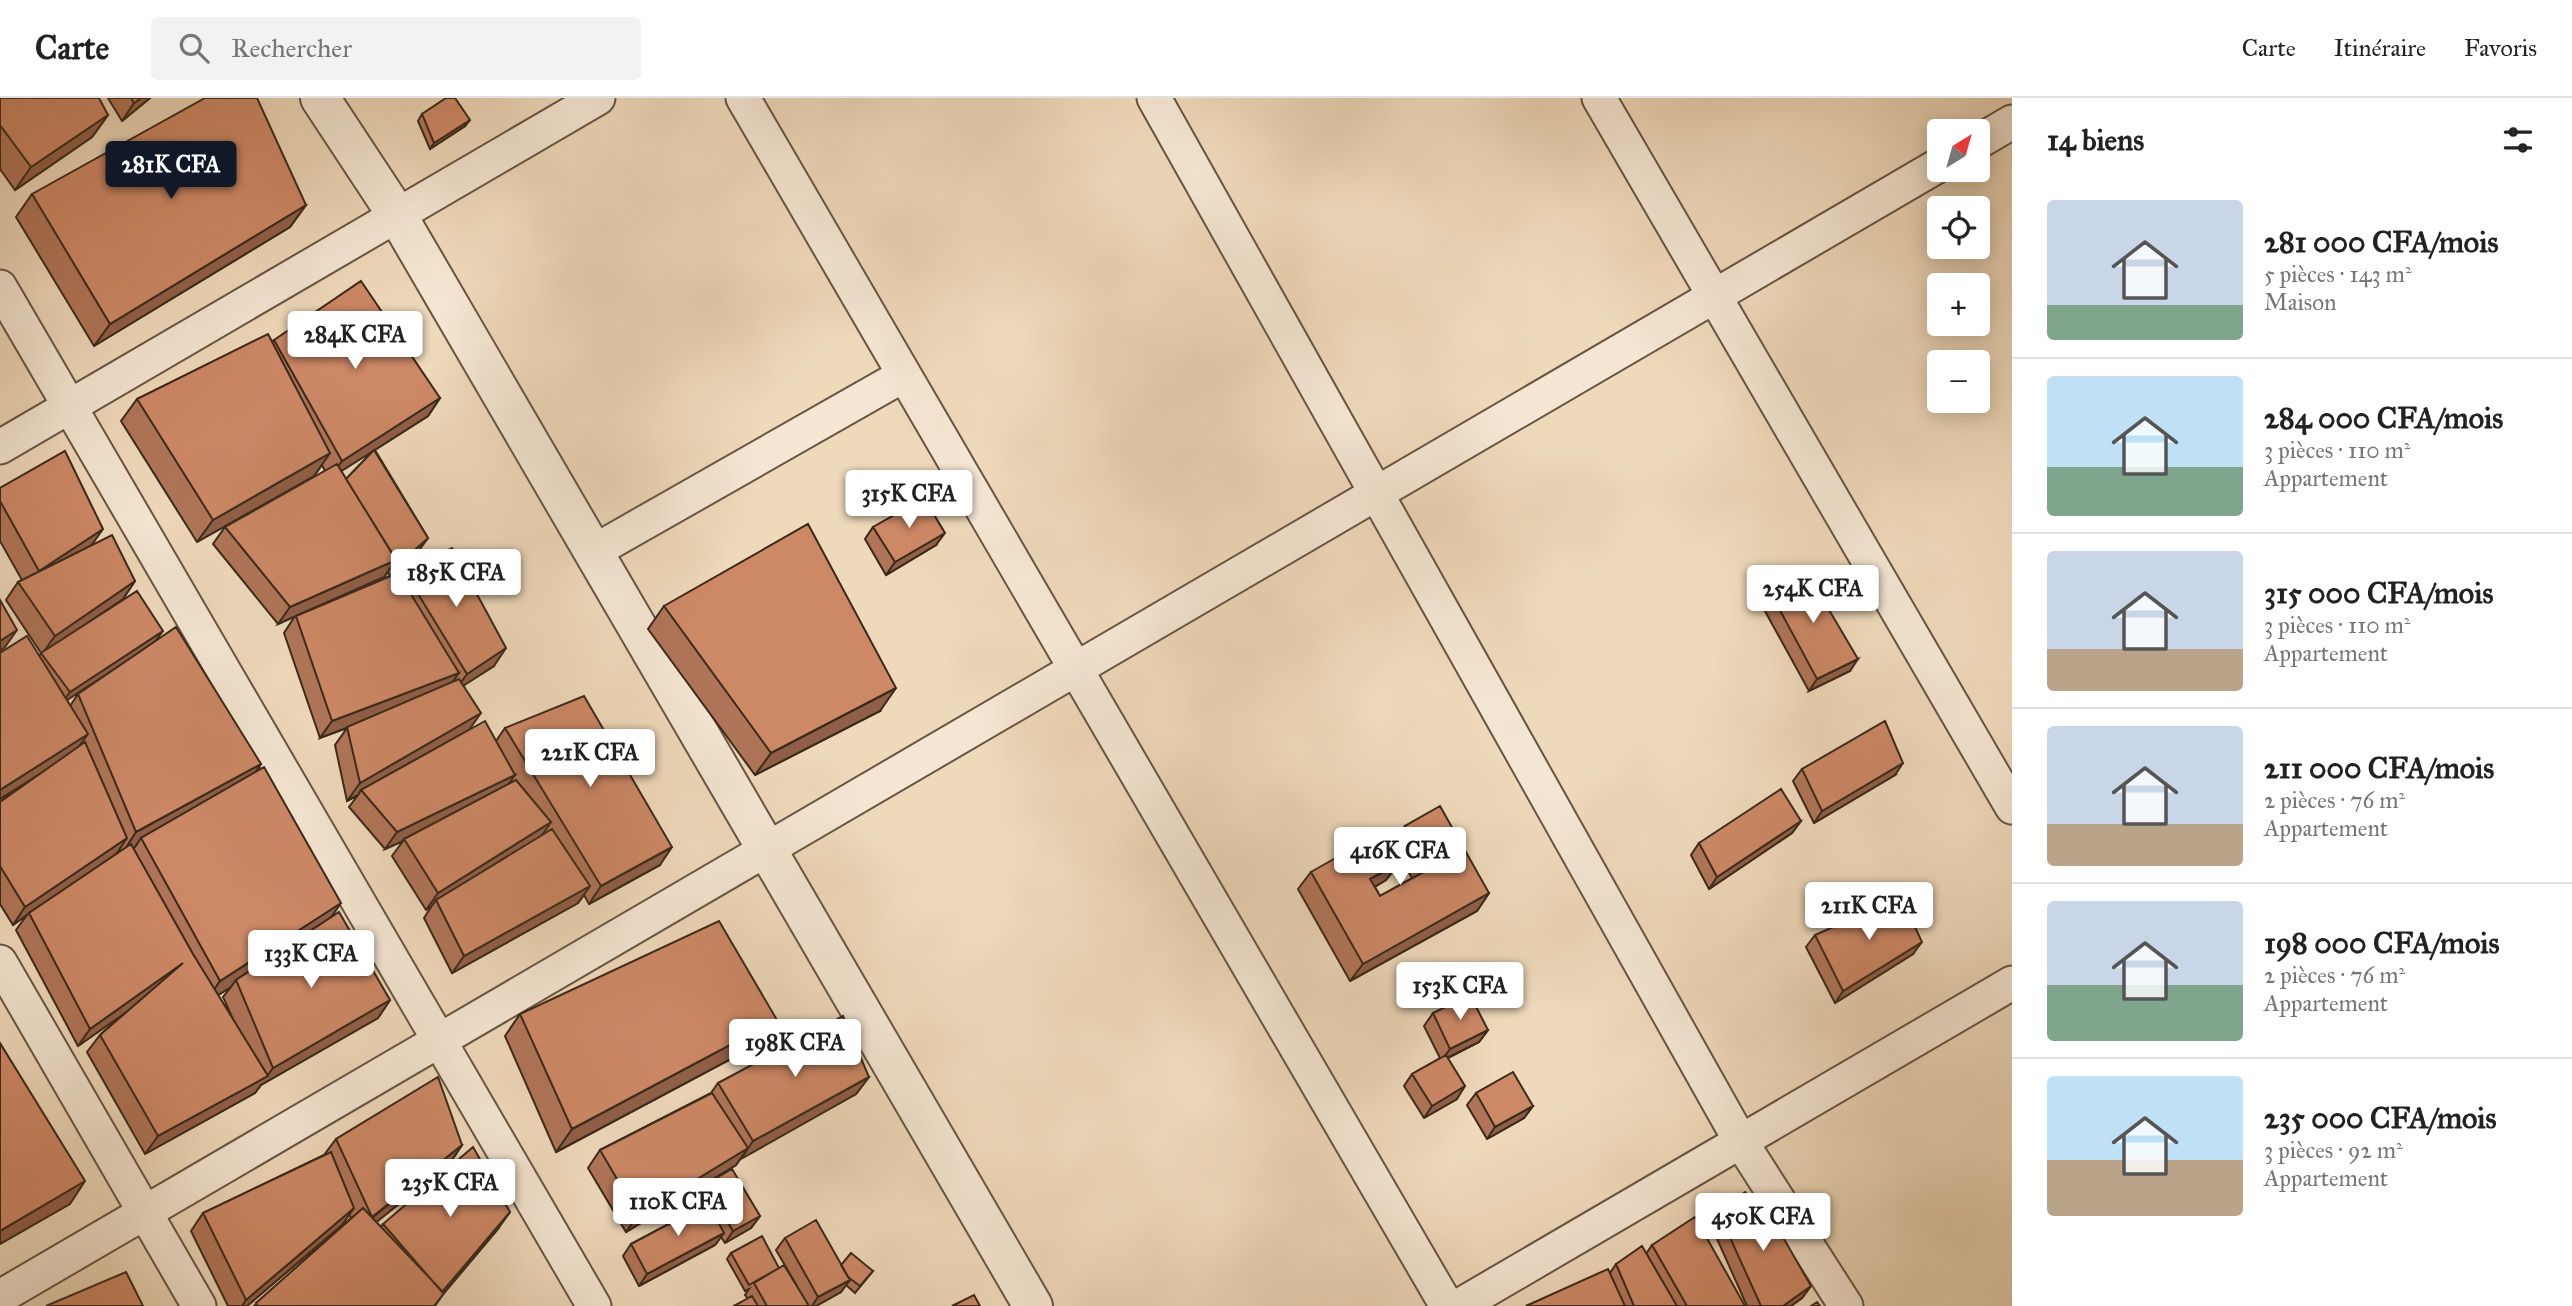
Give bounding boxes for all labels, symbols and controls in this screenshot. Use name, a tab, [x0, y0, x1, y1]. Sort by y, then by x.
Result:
search box	[151, 17, 641, 80]
text: Carte	[35, 28, 109, 68]
icon: search	[175, 29, 213, 67]
text: Rechercher	[231, 32, 352, 64]
text: Carte	[2242, 33, 2296, 63]
text: Itinéraire	[2334, 33, 2426, 63]
text: Favoris	[2464, 33, 2537, 63]
north arrow	[1927, 119, 1990, 182]
map controls	[1927, 119, 1990, 413]
icon: filters	[2499, 121, 2537, 159]
text: 14 biens	[2047, 122, 2144, 158]
pin: 281K CFA	[99, 141, 243, 201]
text: 281K CFA	[122, 150, 221, 178]
button: locate	[1927, 196, 1990, 259]
text: 281 000 CFA/mois	[2264, 224, 2498, 260]
icon: home	[2103, 228, 2187, 312]
text: 5 pièces · 143 m²	[2264, 260, 2412, 288]
button: +	[1927, 273, 1990, 336]
text: Maison	[2264, 288, 2336, 316]
pin: 284K CFA	[283, 312, 427, 371]
text: 284K CFA	[304, 320, 406, 348]
button: −	[1927, 350, 1990, 413]
text: 284 000 CFA/mois	[2264, 400, 2503, 436]
icon: home	[2103, 404, 2187, 488]
text: 3 pièces · 110 m²	[2264, 436, 2410, 464]
text: Appartement	[2264, 464, 2388, 492]
pin: 315K CFA	[837, 470, 981, 530]
text: 315K CFA	[861, 479, 957, 507]
pin: 185K CFA	[384, 550, 528, 609]
text: 185K CFA	[407, 558, 505, 586]
pin: 254K CFA	[1741, 566, 1885, 625]
text: 254K CFA	[1763, 574, 1863, 602]
text: 315 000 CFA/mois	[2264, 575, 2493, 611]
icon: home	[2103, 579, 2187, 663]
text: 3 pièces · 110 m²	[2264, 611, 2410, 639]
text: Appartement	[2264, 639, 2388, 667]
pin: 221K CFA	[518, 730, 662, 789]
text: 221K CFA	[541, 738, 639, 766]
text: 211 000 CFA/mois	[2264, 750, 2494, 786]
icon: home	[2103, 754, 2187, 838]
text: 2 pièces · 76 m²	[2264, 786, 2405, 814]
text: Appartement	[2264, 814, 2388, 842]
pin: 416K CFA	[1328, 828, 1472, 887]
text: 416K CFA	[1350, 836, 1450, 864]
pin: 211K CFA	[1797, 882, 1941, 942]
text: 211K CFA	[1821, 891, 1917, 919]
text: 198 000 CFA/mois	[2264, 925, 2500, 961]
icon: home	[2103, 929, 2187, 1013]
pin: 133K CFA	[239, 930, 383, 990]
text: 133K CFA	[264, 939, 358, 967]
text: 2 pièces · 76 m²	[2264, 961, 2405, 989]
pin: 153K CFA	[1388, 962, 1532, 1022]
text: 153K CFA	[1412, 971, 1508, 999]
text: Appartement	[2264, 989, 2388, 1017]
pin: 198K CFA	[723, 1020, 867, 1079]
text: 198K CFA	[745, 1028, 845, 1056]
text: 235 000 CFA/mois	[2264, 1100, 2497, 1136]
icon: home	[2103, 1104, 2187, 1188]
text: 3 pièces · 92 m²	[2264, 1136, 2403, 1164]
pin: 235K CFA	[378, 1160, 522, 1219]
text: Appartement	[2264, 1164, 2388, 1192]
text: 235K CFA	[401, 1168, 499, 1196]
pin: 110K CFA	[606, 1178, 750, 1238]
text: 110K CFA	[629, 1187, 727, 1215]
pin: 450K CFA	[1691, 1194, 1835, 1253]
text: 450K CFA	[1711, 1202, 1815, 1230]

